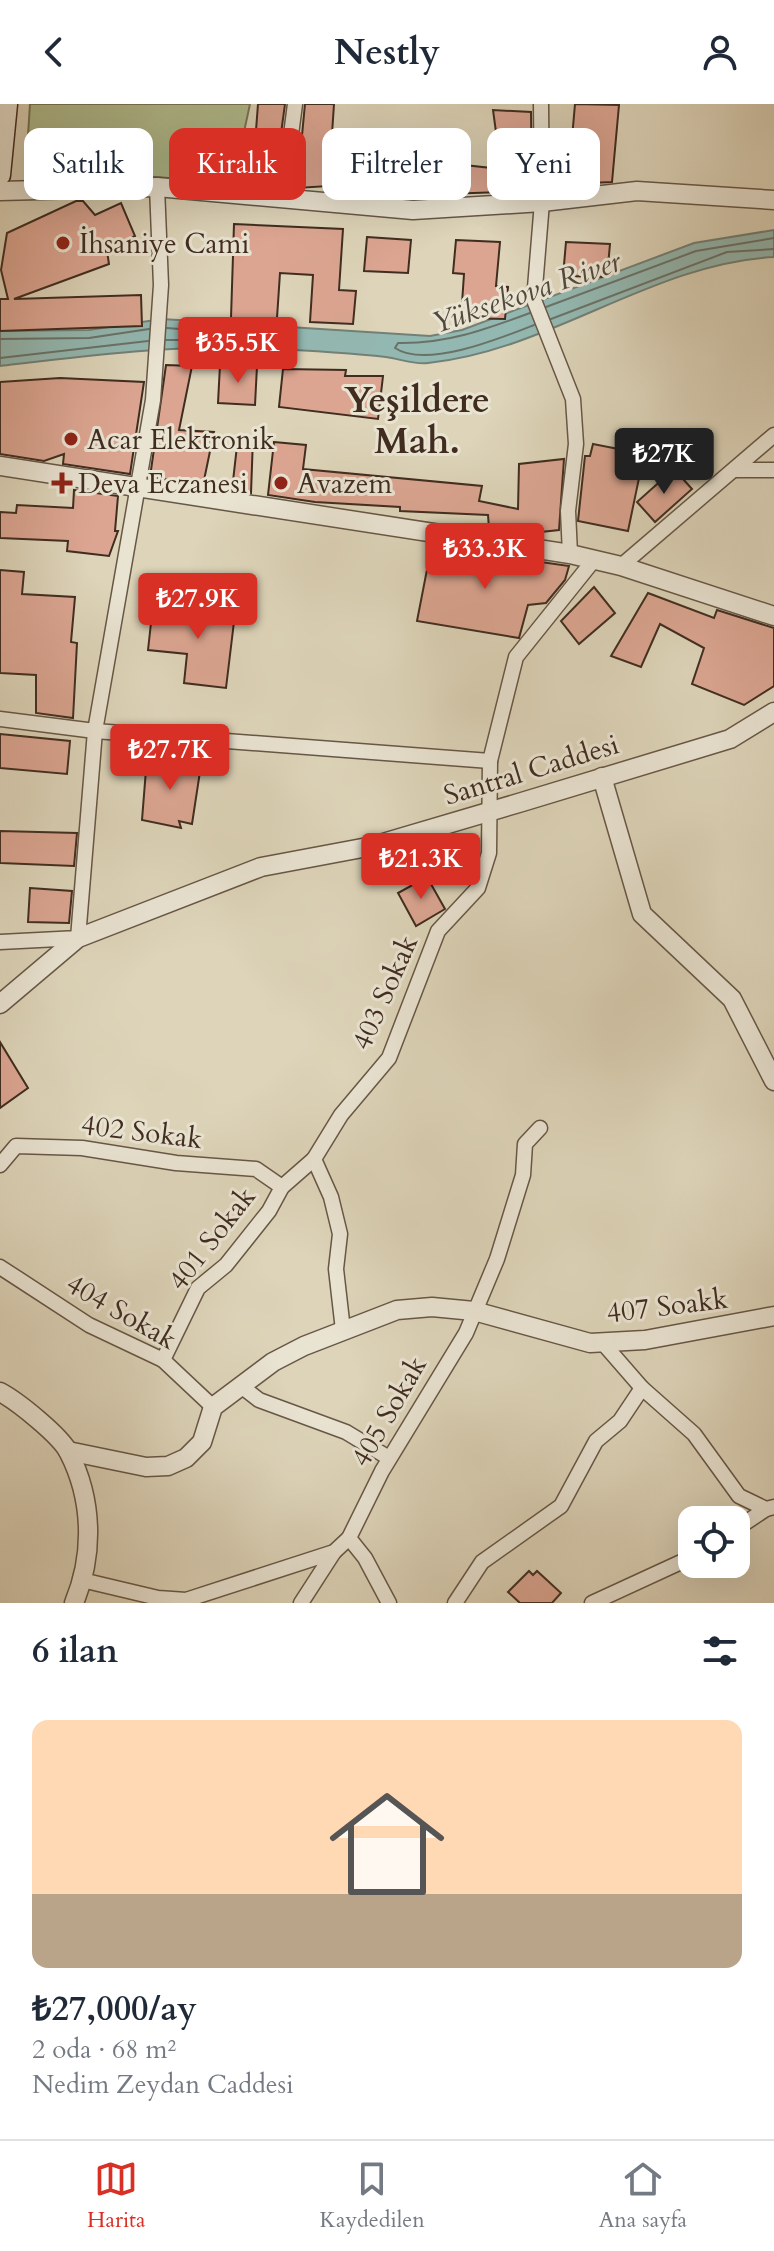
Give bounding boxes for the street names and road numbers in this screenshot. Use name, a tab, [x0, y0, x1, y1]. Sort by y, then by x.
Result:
street label: Santral Caddesi	[439, 725, 624, 815]
street label: 403 Sokak	[343, 929, 427, 1056]
street label: 402 Sokak	[79, 1106, 205, 1158]
street label: 401 Sokak	[159, 1179, 264, 1298]
street label: 404 Sokak	[59, 1265, 184, 1359]
street label: 407 Soakk	[604, 1280, 730, 1332]
street label: 405 Sokak	[342, 1349, 436, 1474]

